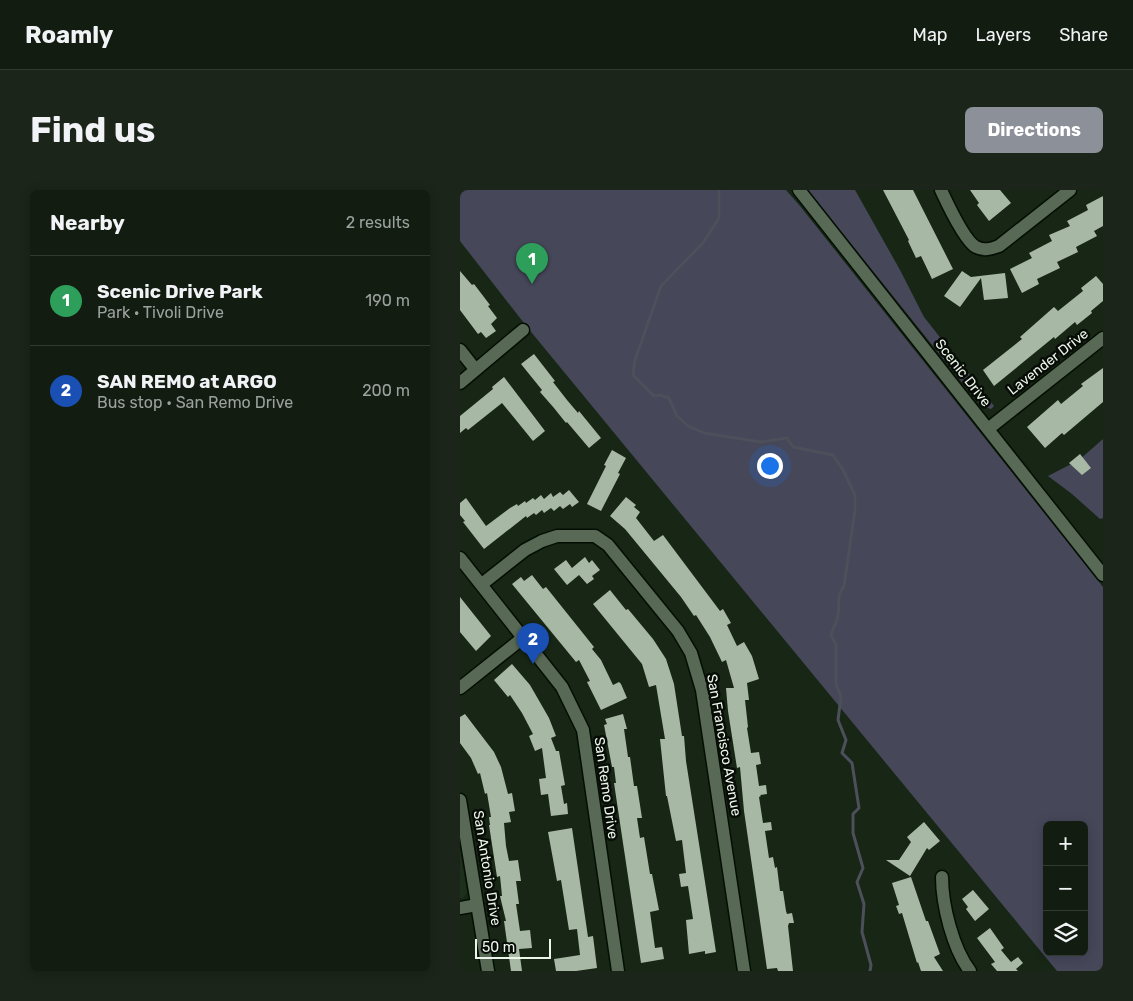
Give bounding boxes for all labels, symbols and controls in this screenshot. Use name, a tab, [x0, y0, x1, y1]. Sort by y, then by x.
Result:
text: Roamly	[25, 21, 113, 49]
text: Map	[913, 24, 948, 46]
text: Layers	[976, 24, 1031, 46]
text: Share	[1059, 24, 1108, 46]
button: Directions	[965, 107, 1103, 153]
text: Find us	[30, 109, 155, 151]
text: Nearby	[50, 210, 125, 235]
text: 2 results	[346, 213, 410, 232]
pin: 1	[516, 243, 548, 284]
text: Scenic Drive Park	[97, 280, 263, 303]
text: 1	[62, 291, 70, 310]
text: 190 m	[365, 291, 410, 310]
text: Park · Tivoli Drive	[97, 303, 224, 322]
street label: Lavender Drive	[1004, 325, 1092, 399]
street label: Scenic Drive	[931, 336, 995, 410]
text: SAN REMO at ARGO	[97, 370, 277, 393]
text: 2	[61, 381, 71, 400]
text: 200 m	[362, 381, 410, 400]
text: Bus stop · San Remo Drive	[97, 393, 293, 412]
your location	[757, 453, 783, 479]
pin: 2	[517, 623, 549, 664]
street label: San Francisco Avenue	[703, 673, 745, 817]
street label: San Remo Drive	[590, 736, 622, 840]
street label: San Antonio Drive	[470, 809, 505, 927]
map controls	[1043, 821, 1088, 956]
button: +	[1043, 821, 1088, 866]
button: −	[1043, 866, 1088, 911]
button: layers	[1043, 911, 1088, 956]
scale bar	[475, 936, 551, 959]
text: 50 m	[482, 939, 515, 956]

